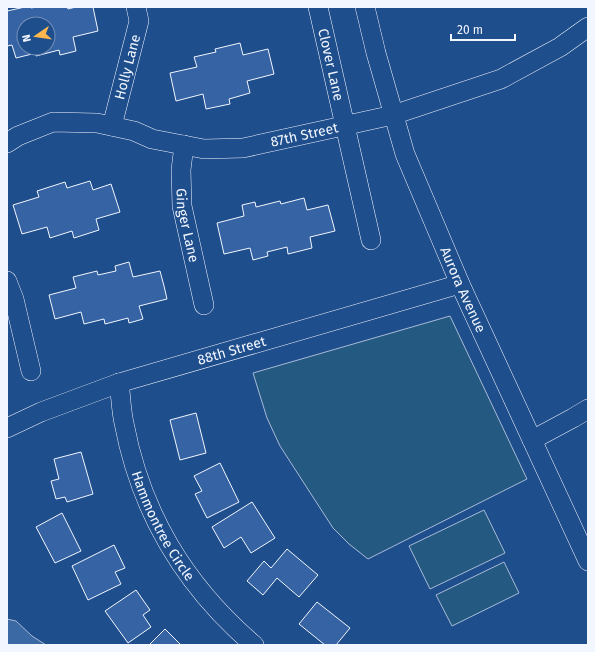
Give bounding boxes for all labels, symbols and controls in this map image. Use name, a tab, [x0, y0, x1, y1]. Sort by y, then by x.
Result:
north arrow	[16, 16, 56, 56]
scale bar	[451, 16, 515, 42]
text: 20 m	[457, 23, 483, 37]
street label: Clover Lane	[315, 27, 348, 102]
street label: Holly Lane	[111, 32, 144, 101]
text: N	[20, 33, 34, 43]
street label: 87th Street	[269, 119, 341, 150]
street label: Ginger Lane	[173, 188, 203, 264]
street label: Aurora Avenue	[437, 244, 490, 335]
street label: 88th Street	[195, 332, 269, 368]
street label: Hammontree Circle	[128, 469, 198, 584]

